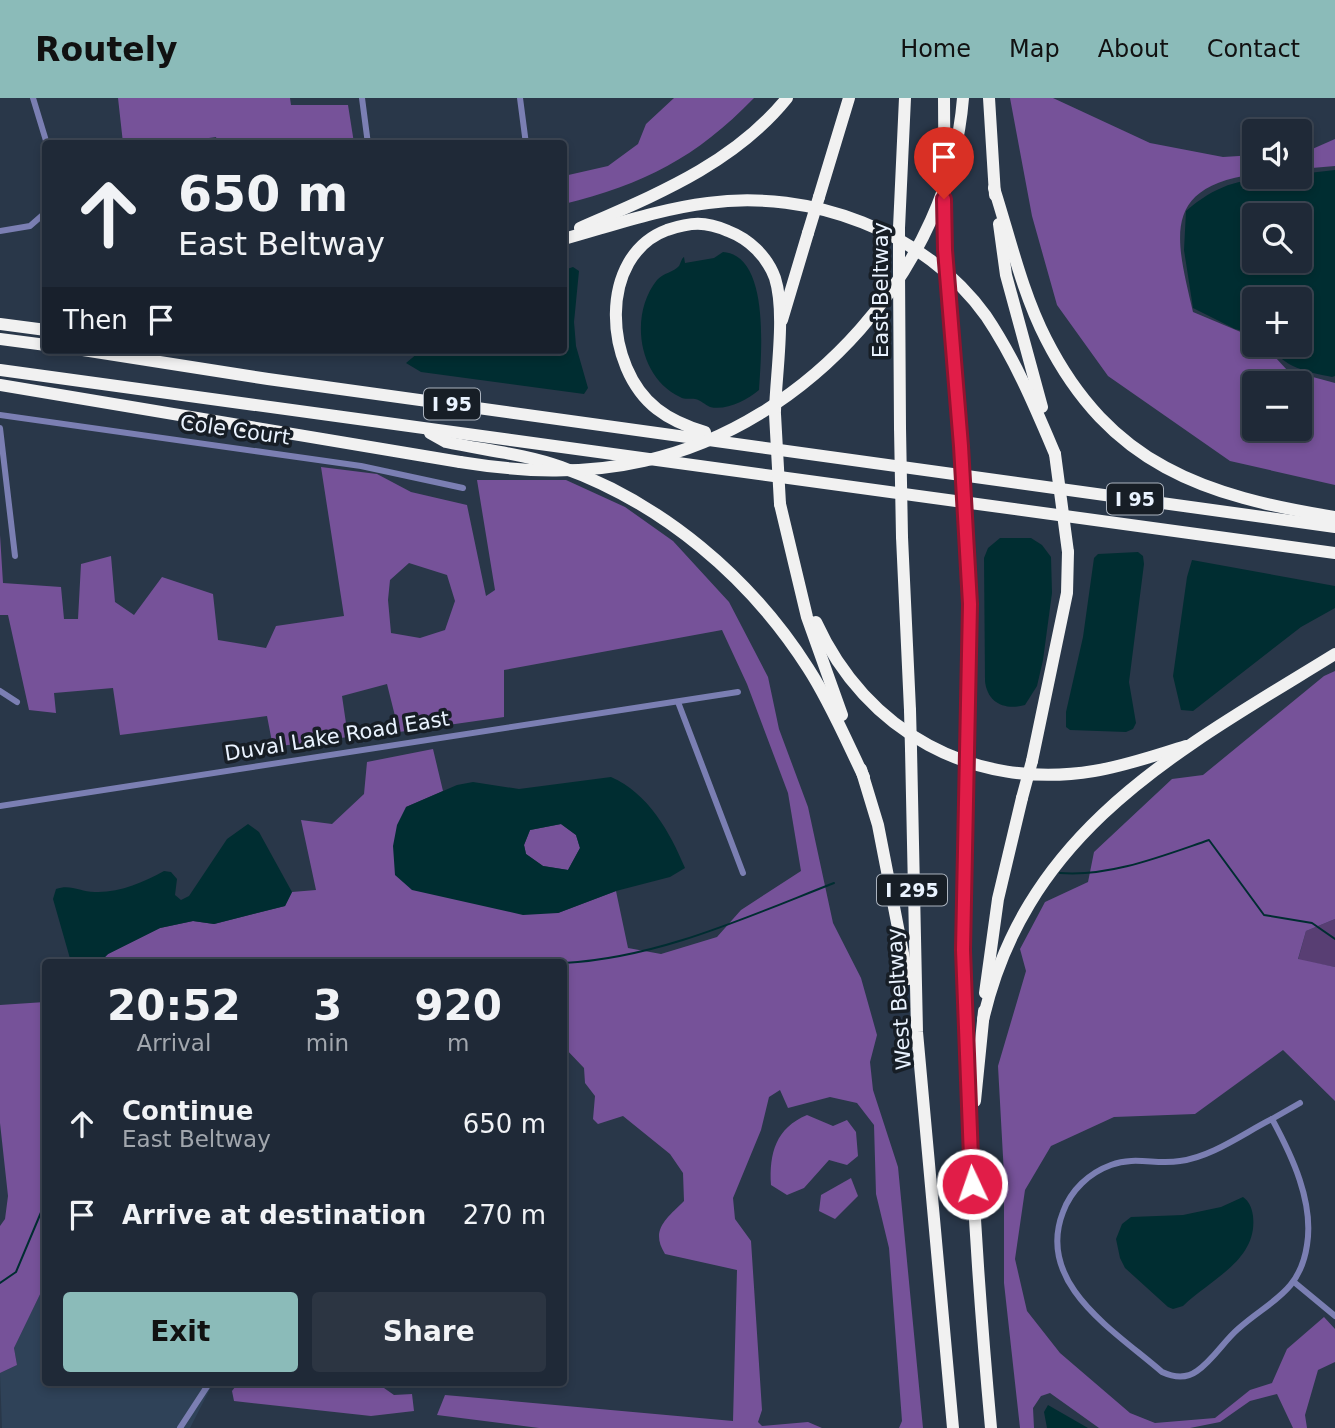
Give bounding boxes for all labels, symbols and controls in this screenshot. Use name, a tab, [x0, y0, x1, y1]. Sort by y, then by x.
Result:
text: Routely	[35, 30, 178, 69]
text: Home	[900, 35, 971, 63]
text: Map	[1009, 35, 1060, 63]
text: About	[1098, 35, 1169, 63]
text: Contact	[1207, 35, 1300, 63]
map controls	[1242, 119, 1312, 441]
button: sound	[1242, 119, 1312, 189]
pin	[914, 127, 974, 199]
icon: arrive	[925, 138, 963, 176]
text: 650 m	[178, 166, 348, 223]
icon: ahead	[63, 168, 154, 259]
button: search	[1242, 203, 1312, 273]
street label: East Beltway	[869, 222, 893, 358]
text: East Beltway	[178, 225, 385, 263]
button: +	[1242, 287, 1312, 357]
icon: arrive	[142, 301, 180, 339]
text: Then	[63, 305, 128, 335]
button: −	[1242, 371, 1312, 441]
road number: I 95	[424, 388, 480, 420]
street label: Cole Court	[179, 410, 291, 450]
road number: I 95	[1107, 484, 1163, 514]
street label: Duval Lake Road East	[223, 706, 451, 766]
road number: I 295	[877, 874, 947, 905]
street label: West Beltway	[882, 927, 916, 1071]
text: 20:52	[107, 981, 241, 1030]
text: 3	[313, 981, 342, 1030]
text: 920	[414, 981, 502, 1030]
text: Arrival	[137, 1030, 211, 1056]
text: min	[306, 1030, 349, 1056]
text: m	[447, 1030, 469, 1056]
text: Continue	[122, 1096, 253, 1126]
icon: ahead	[63, 1105, 101, 1143]
text: 650 m	[463, 1109, 546, 1139]
text: East Beltway	[122, 1126, 271, 1152]
position arrow	[935, 1147, 1009, 1221]
icon: arrive	[63, 1196, 101, 1234]
text: Arrive at destination	[122, 1200, 426, 1230]
text: 270 m	[463, 1200, 546, 1230]
button: Exit	[63, 1292, 298, 1372]
button: Share	[312, 1292, 546, 1372]

